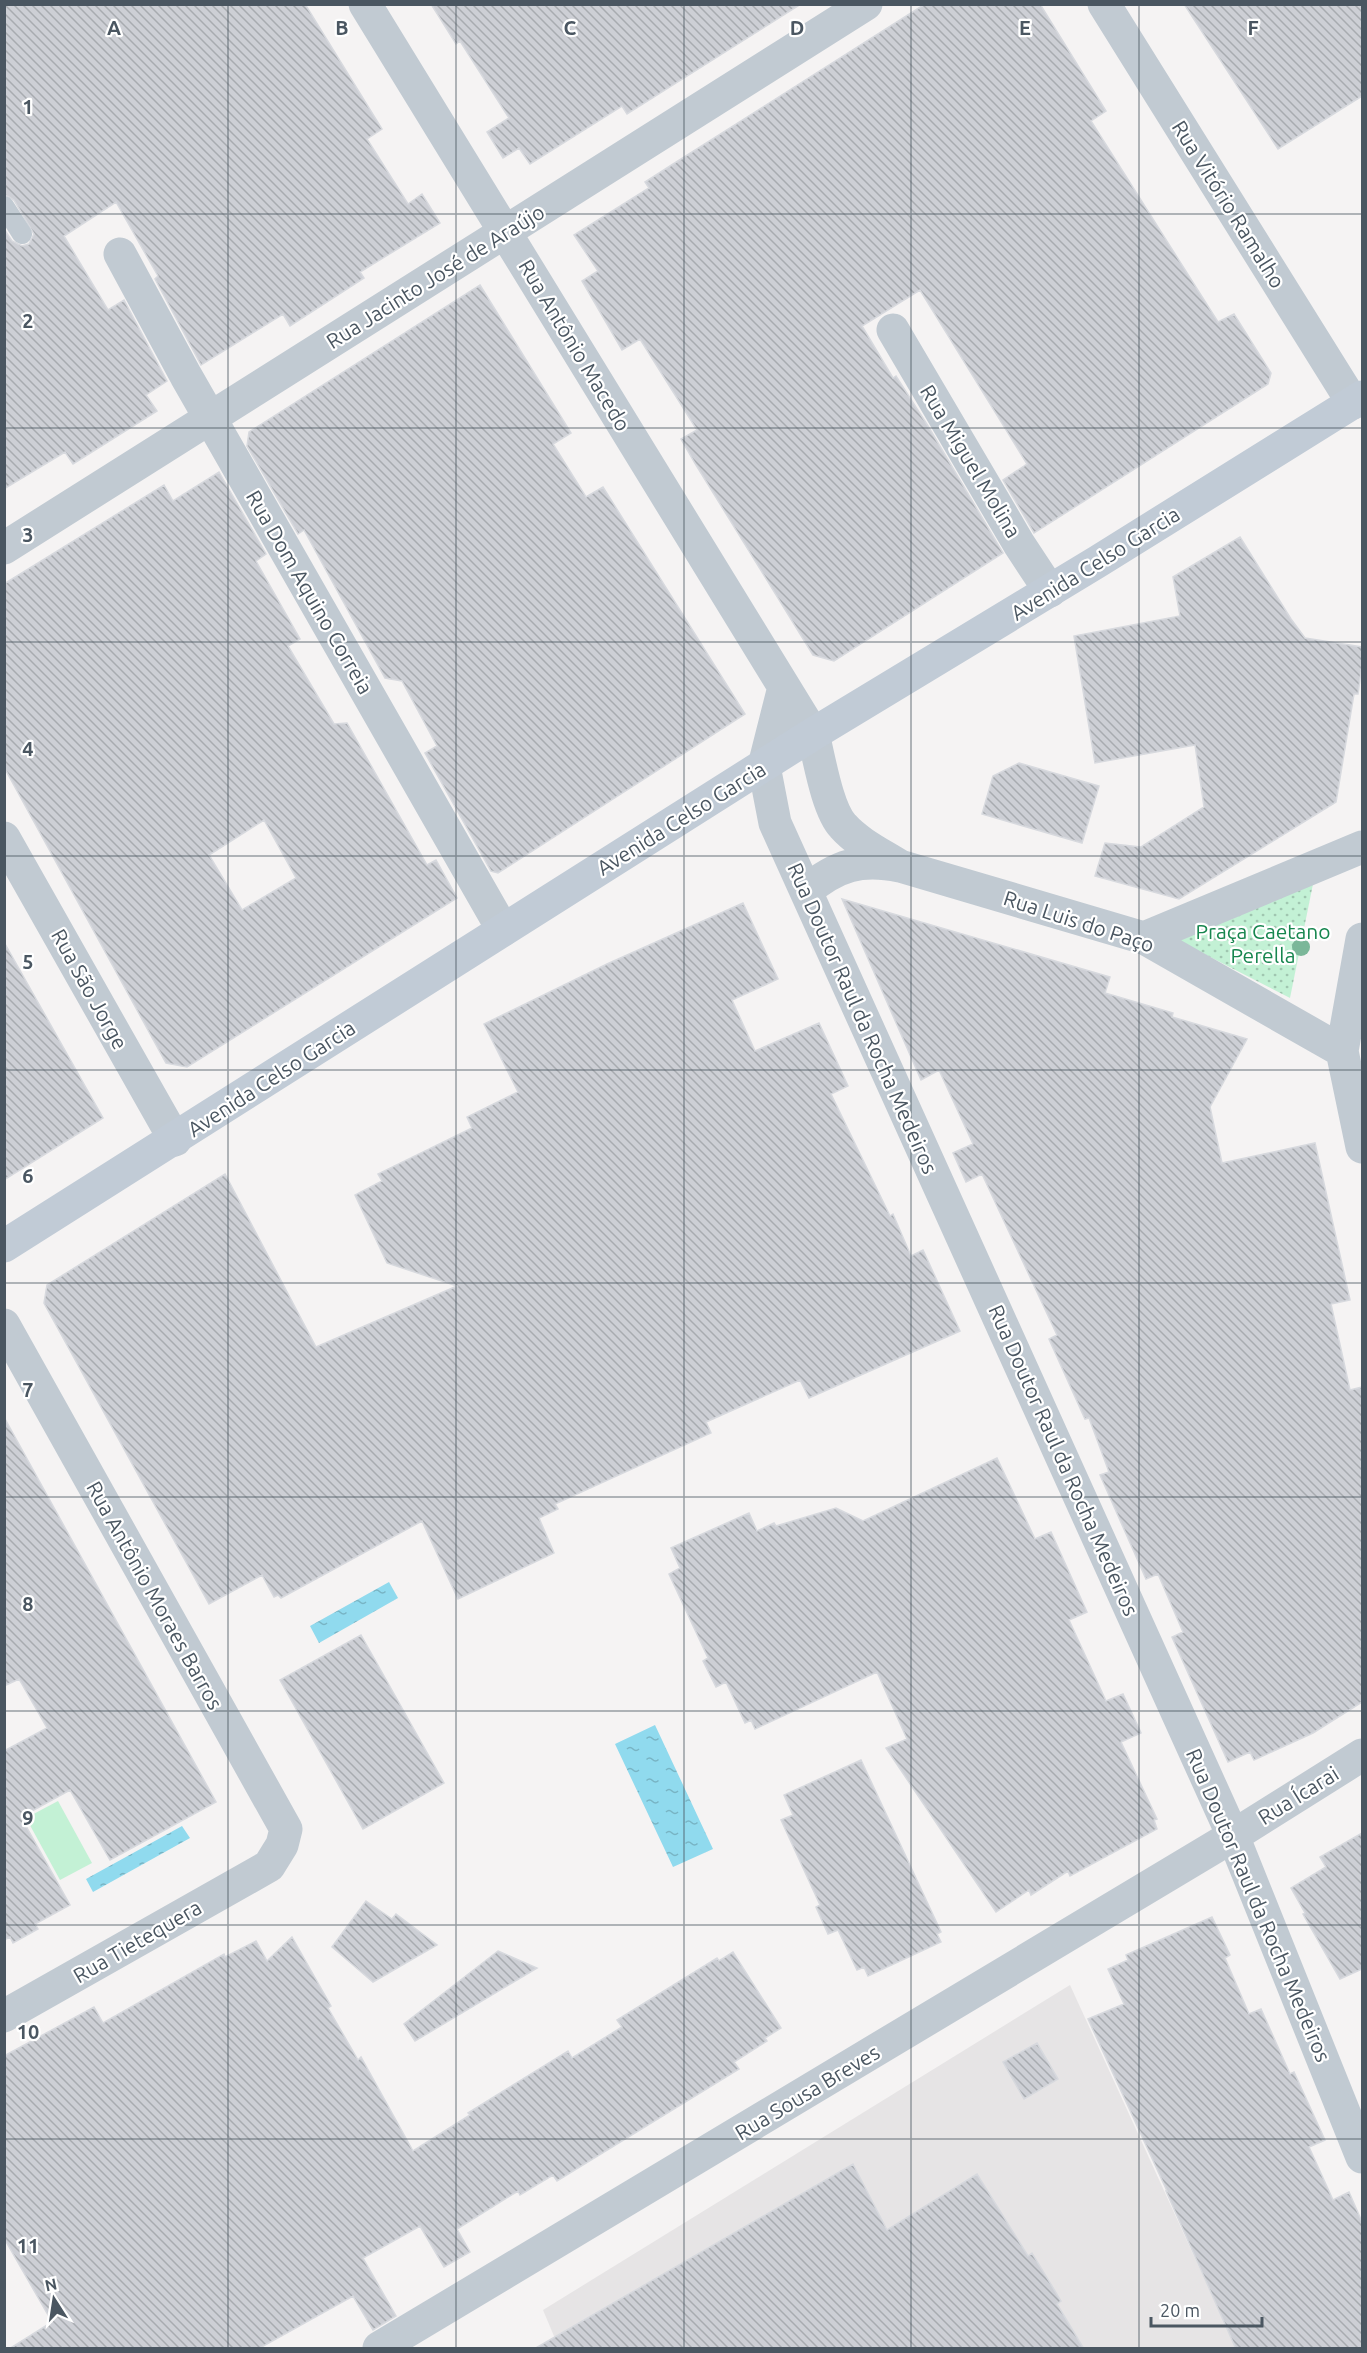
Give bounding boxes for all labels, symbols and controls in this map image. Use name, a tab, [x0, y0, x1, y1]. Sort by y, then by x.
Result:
text: A	[107, 16, 121, 39]
text: B	[335, 16, 349, 39]
text: C	[564, 16, 577, 39]
text: D	[790, 16, 804, 39]
text: E	[1019, 16, 1031, 39]
text: F	[1247, 16, 1259, 39]
text: 1	[22, 95, 34, 118]
street label: Rua Vitório Ramalho	[1168, 116, 1290, 292]
street label: Rua Jacinto José de Araújo	[322, 199, 548, 353]
street label: Rua Antônio Macedo	[514, 255, 636, 435]
text: 2	[22, 309, 34, 332]
street label: Rua Miguel Molina	[916, 380, 1026, 542]
street label: Rua Dom Aquino Correia	[242, 486, 378, 698]
street label: Avenida Celso Garcia	[1006, 501, 1184, 625]
text: 3	[22, 523, 34, 546]
text: 4	[22, 737, 34, 760]
street label: Avenida Celso Garcia	[592, 756, 770, 880]
street label: Rua Doutor Raul da Rocha Medeiros	[783, 859, 943, 1177]
street label: Rua Luis do Paço	[1001, 885, 1157, 957]
park label: Praça Caetano Perella	[1195, 919, 1331, 967]
street label: Rua São Jorge	[47, 925, 133, 1053]
text: 5	[22, 950, 34, 973]
street label: Avenida Celso Garcia	[183, 1015, 359, 1141]
text: 6	[22, 1164, 34, 1187]
street label: Rua Doutor Raul da Rocha Medeiros	[984, 1301, 1144, 1619]
text: 7	[22, 1378, 34, 1401]
street label: Rua Antônio Moraes Barros	[82, 1477, 228, 1713]
text: 8	[22, 1592, 34, 1615]
street label: Rua Doutor Raul da Rocha Medeiros	[1182, 1745, 1336, 2065]
street label: Rua Ícarai	[1253, 1761, 1343, 1829]
text: 9	[22, 1806, 34, 1829]
street label: Rua Tietequera	[69, 1895, 205, 1987]
text: 10	[17, 2020, 39, 2043]
street label: Rua Sousa Breves	[730, 2039, 884, 2145]
text: 11	[17, 2234, 39, 2257]
north arrow	[24, 2269, 84, 2329]
text: N	[43, 2274, 59, 2294]
scale bar	[1151, 2290, 1262, 2328]
text: 20 m	[1160, 2300, 1200, 2320]

